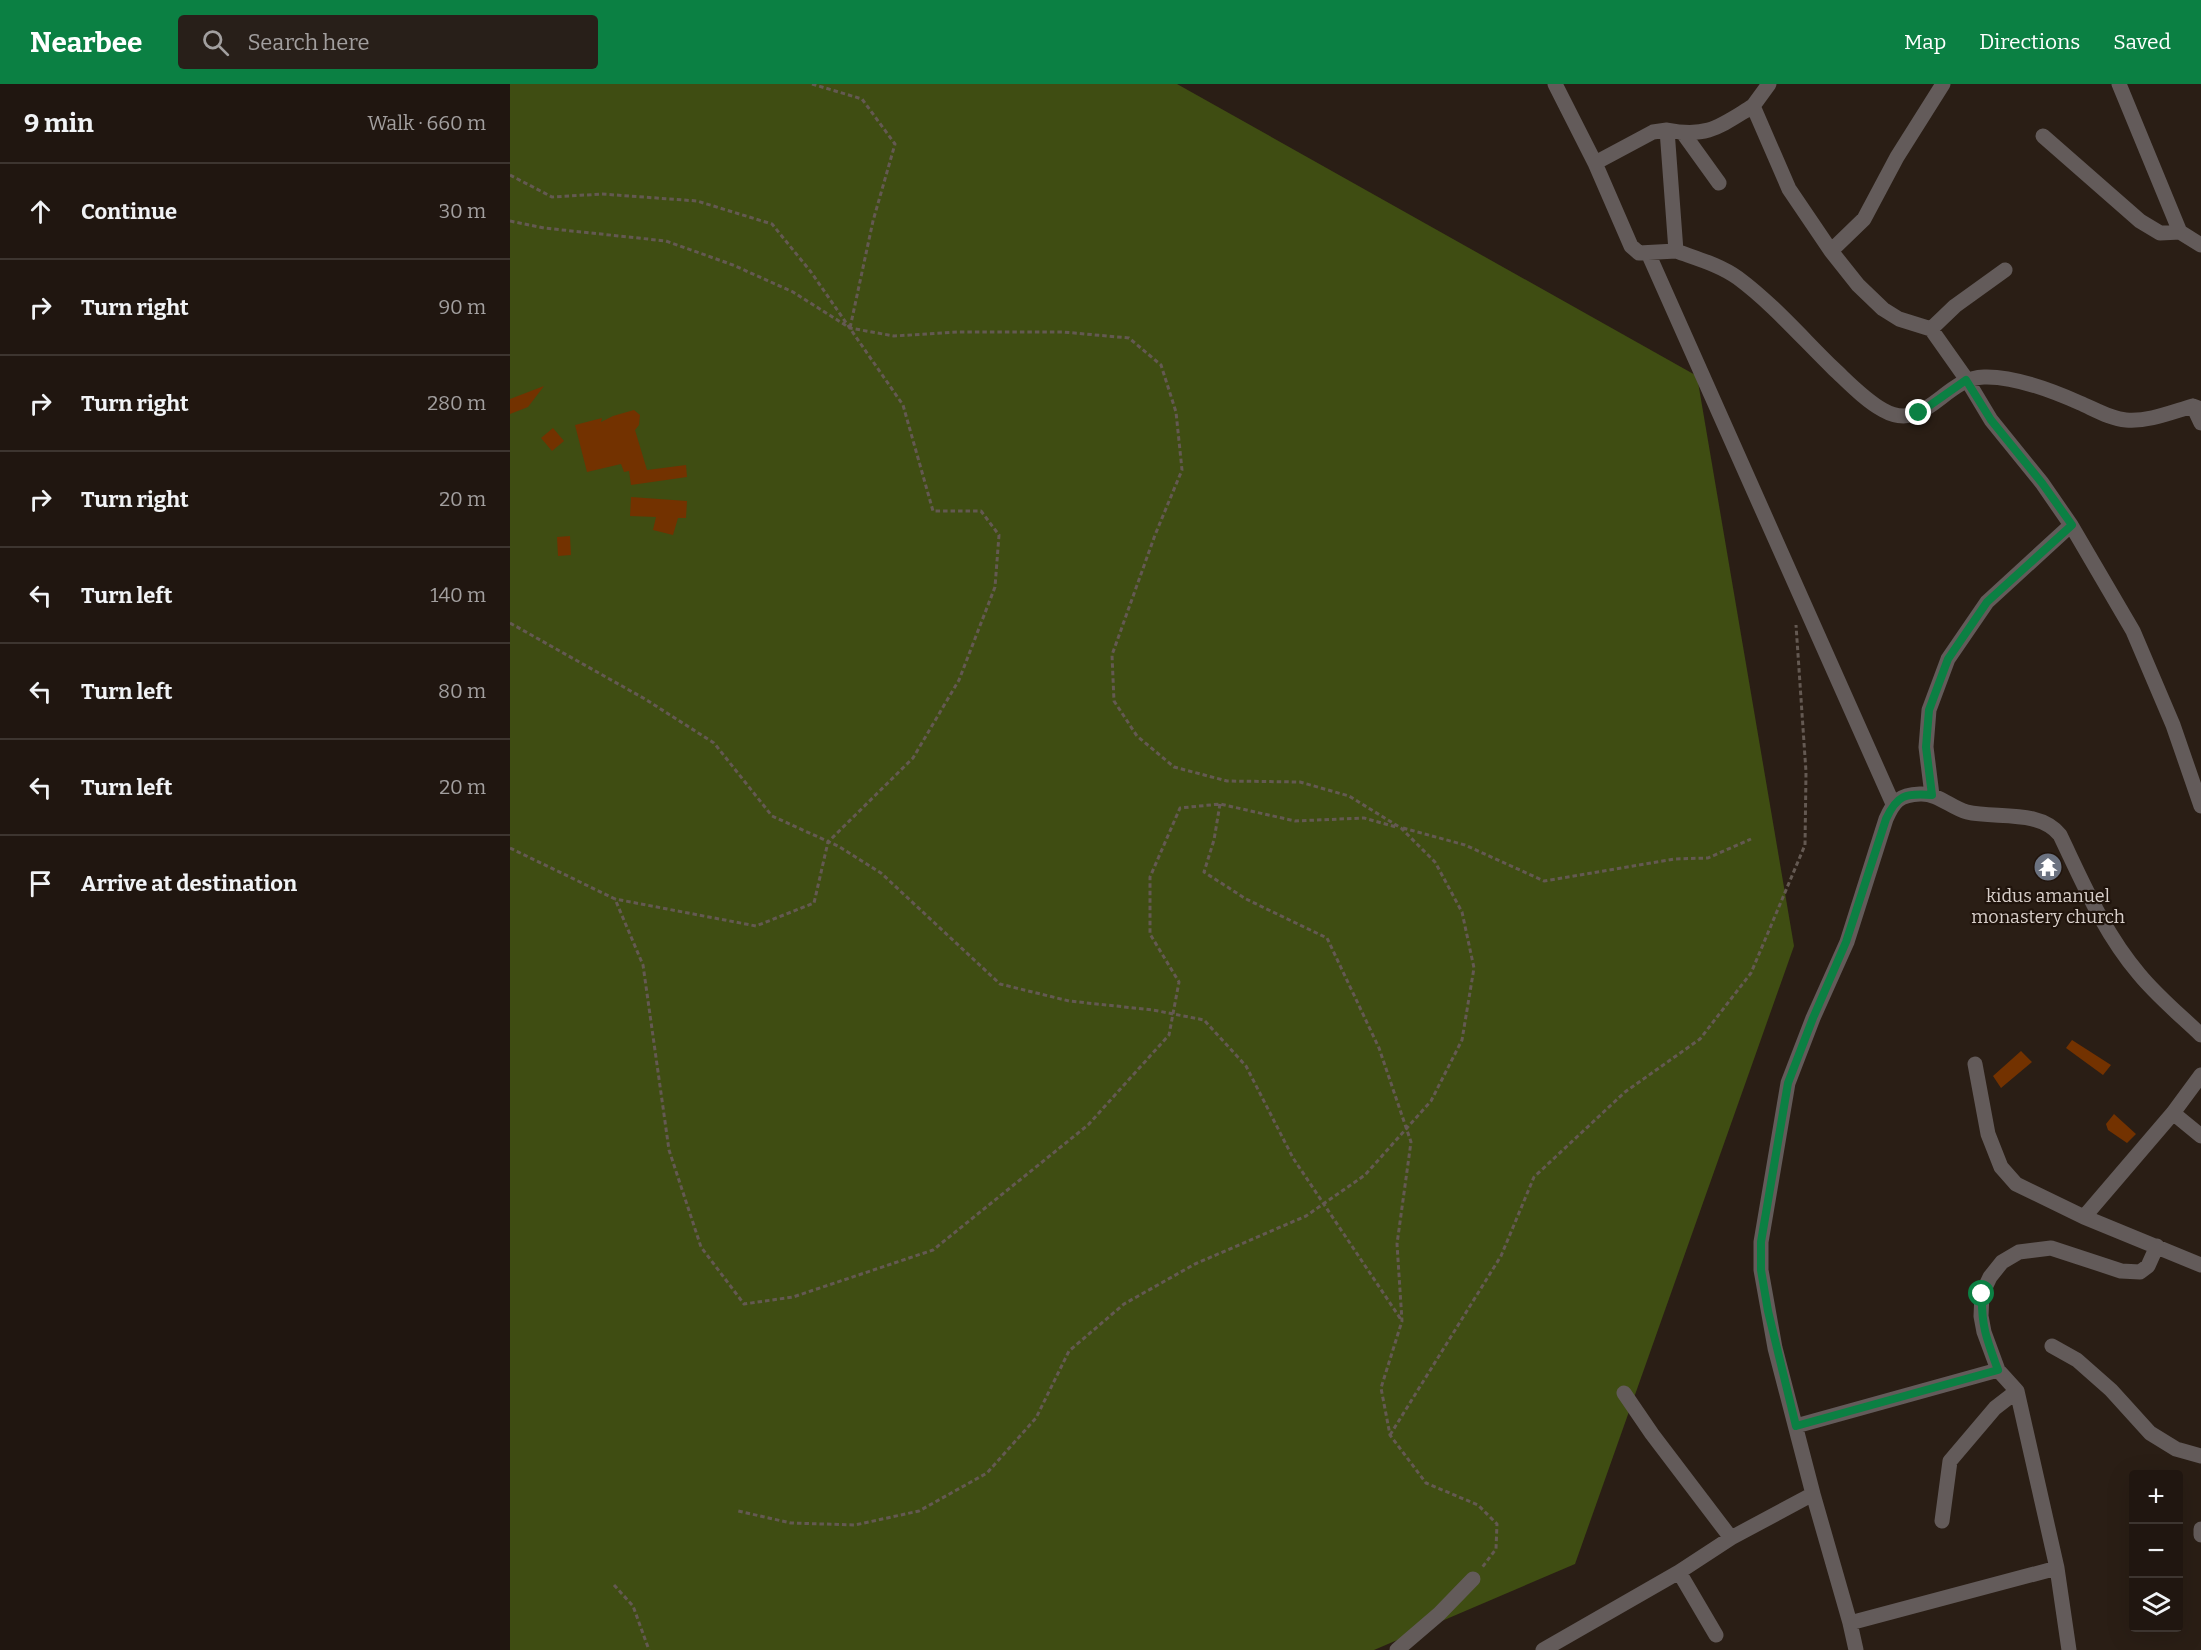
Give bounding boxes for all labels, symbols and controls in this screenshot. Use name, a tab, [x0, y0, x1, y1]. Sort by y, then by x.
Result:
search box	[178, 15, 598, 69]
text: Nearbee	[30, 26, 142, 59]
icon: search	[199, 26, 232, 59]
text: Search here	[247, 29, 370, 56]
text: Map	[1904, 29, 1946, 55]
text: Directions	[1979, 29, 2080, 55]
text: Saved	[2113, 29, 2171, 55]
text: 9 min	[24, 108, 94, 139]
text: Walk · 660 m	[368, 111, 486, 135]
icon: ahead	[24, 195, 57, 228]
text: Continue	[81, 198, 177, 225]
text: 30 m	[439, 199, 486, 223]
icon: right	[24, 291, 57, 324]
text: Turn right	[81, 294, 189, 321]
text: 90 m	[438, 295, 486, 319]
icon: right	[24, 387, 57, 420]
text: Turn right	[81, 390, 189, 417]
text: 280 m	[427, 391, 486, 415]
route end	[1905, 399, 1931, 425]
icon: right	[24, 483, 57, 516]
text: Turn right	[81, 486, 189, 513]
text: 20 m	[439, 487, 486, 511]
icon: left	[24, 579, 57, 612]
text: Turn left	[81, 582, 173, 609]
text: 140 m	[430, 583, 486, 607]
icon: left	[24, 675, 57, 708]
text: Turn left	[81, 678, 173, 705]
text: 80 m	[438, 679, 486, 703]
icon: left	[24, 771, 57, 804]
text: Turn left	[81, 774, 173, 801]
text: 20 m	[439, 775, 486, 799]
temple icon: kidus amanuel monastery church	[2032, 851, 2064, 883]
icon: arrive	[24, 867, 57, 900]
text: Arrive at destination	[81, 870, 297, 897]
place label: kidus amanuel monastery church	[1971, 885, 2125, 928]
route start	[1968, 1280, 1994, 1306]
map controls	[2129, 1470, 2183, 1632]
button: +	[2129, 1470, 2183, 1524]
button: −	[2129, 1524, 2183, 1578]
button: layers	[2129, 1578, 2183, 1632]

